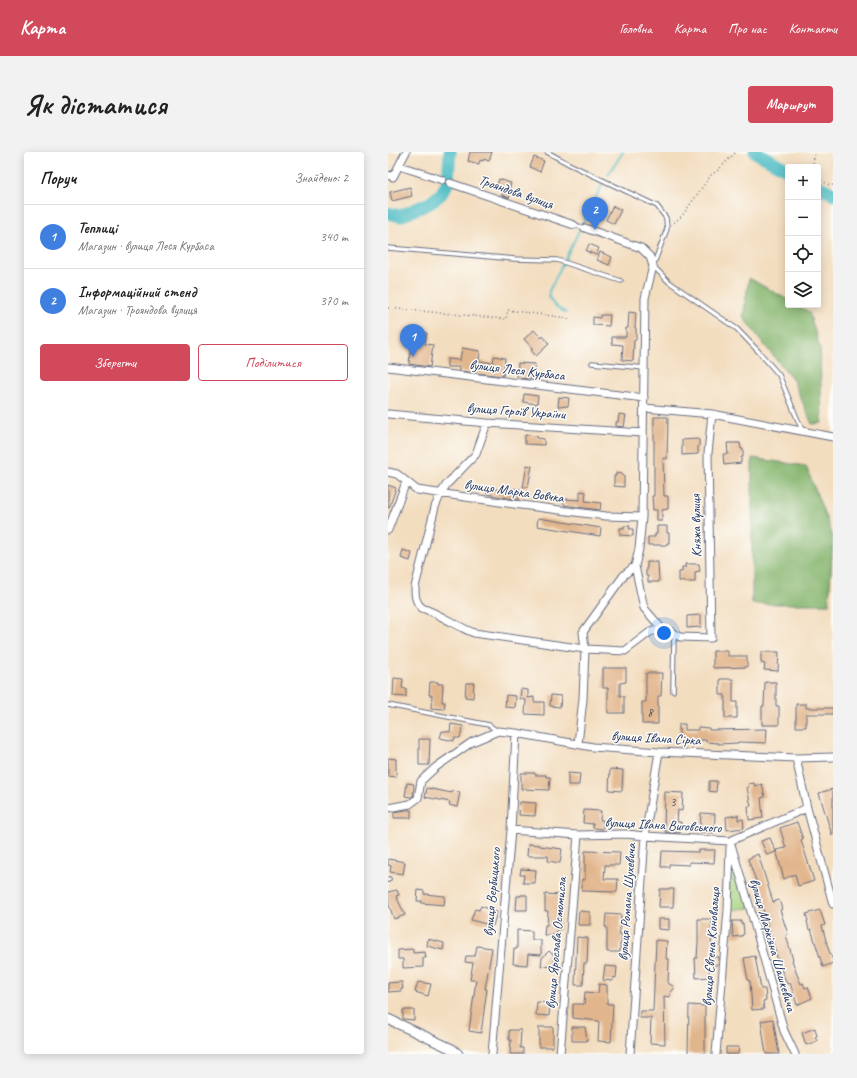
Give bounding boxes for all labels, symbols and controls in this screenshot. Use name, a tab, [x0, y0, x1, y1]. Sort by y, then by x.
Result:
text: Карта	[20, 16, 65, 40]
text: Головна	[619, 20, 652, 37]
text: Карта	[674, 20, 706, 37]
text: Про нас	[728, 20, 767, 37]
text: Контакти	[789, 20, 837, 37]
button: Маршрут	[748, 86, 833, 123]
text: Як дістатися	[24, 87, 167, 122]
map controls	[785, 164, 821, 308]
button: +	[785, 164, 821, 200]
text: Поруч	[40, 168, 76, 189]
text: Знайдено: 2	[294, 170, 348, 186]
street label: Трояндова вулиця	[476, 171, 556, 213]
pin: 2	[582, 197, 608, 230]
button: −	[785, 200, 821, 236]
text: Теплиці	[78, 219, 117, 238]
text: 1	[50, 229, 56, 245]
text: 340 m	[320, 229, 348, 245]
button: locate	[785, 236, 821, 272]
text: Магазин · вулиця Леся Курбаса	[78, 238, 214, 254]
button: layers	[785, 272, 821, 308]
text: Інформаційний стенд	[78, 283, 196, 302]
text: 2	[50, 293, 56, 309]
text: 370 m	[320, 293, 348, 309]
text: Магазин · Трояндова вулиця	[78, 302, 197, 318]
pin: 1	[400, 324, 426, 357]
button: Зберегти	[40, 344, 190, 381]
button: Поділитися	[198, 344, 348, 381]
street label: вулиця Леся Курбаса	[468, 356, 567, 384]
street label: вулиця Героїв України	[466, 399, 567, 423]
street label: вулиця Марка Вовчка	[463, 476, 566, 507]
street label: Княжа вулиця	[687, 493, 705, 558]
your location	[654, 623, 674, 643]
house number: 8	[647, 705, 654, 721]
street label: вулиця Івана Сірка	[611, 727, 702, 749]
house number: 3	[670, 794, 677, 810]
street label: вулиця Івана Виговського	[604, 813, 723, 837]
street label: вулиця Романа Шухевича	[614, 842, 640, 961]
street label: вулиця Вербицького	[480, 846, 504, 937]
street label: вулиця Ярослава Осмомисла	[542, 875, 570, 1010]
street label: вулиця Маркіяна Шашкевича	[746, 876, 800, 1015]
street label: вулиця Євгена Коновальця	[698, 886, 724, 1007]

